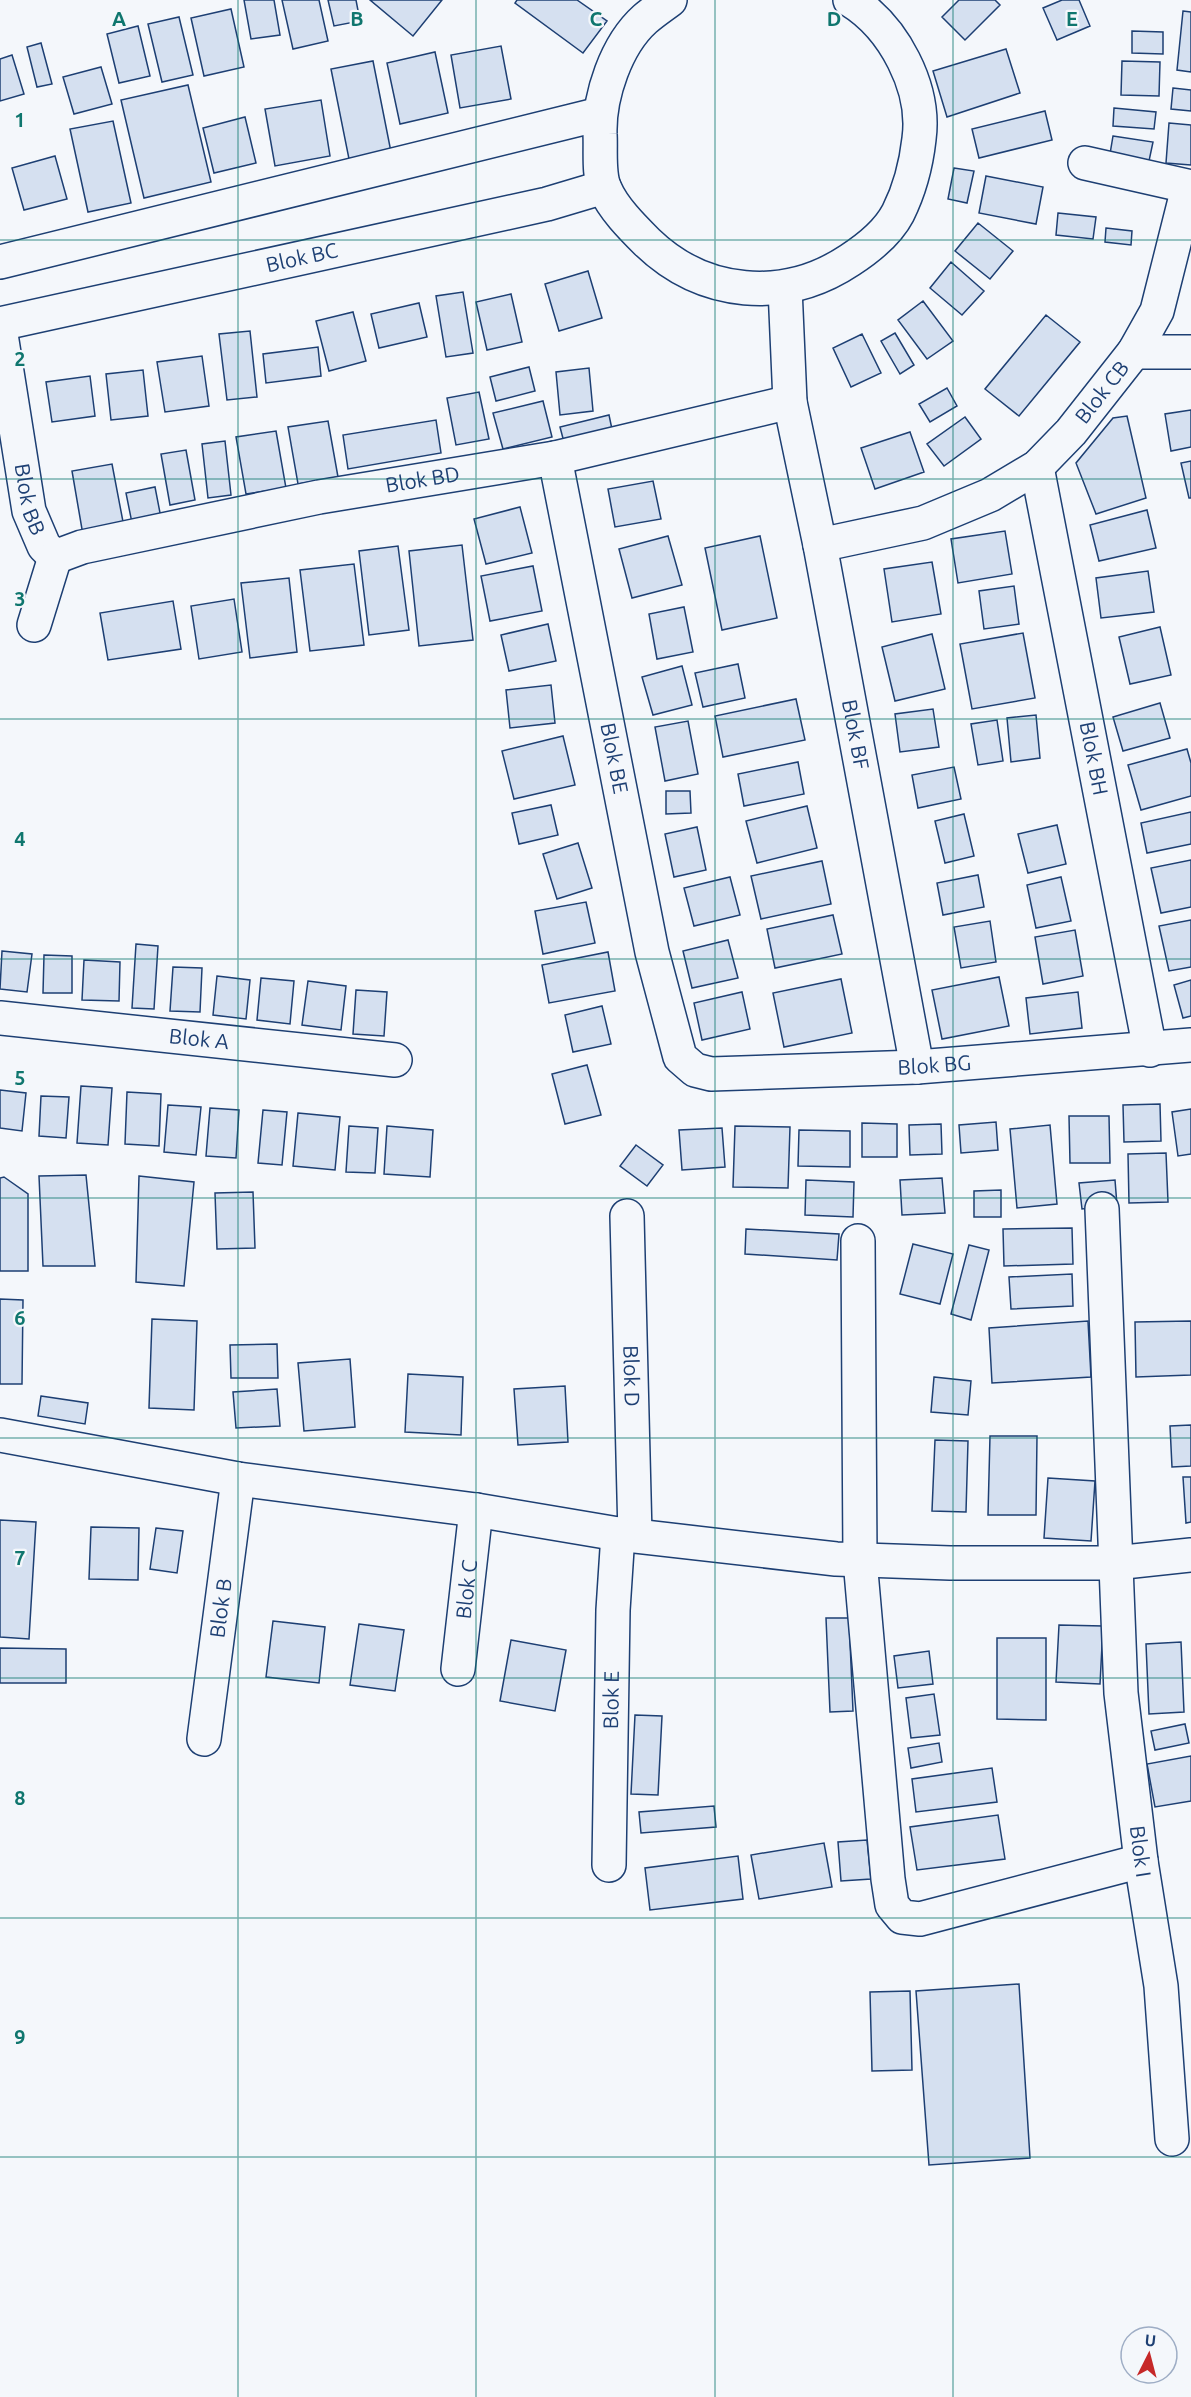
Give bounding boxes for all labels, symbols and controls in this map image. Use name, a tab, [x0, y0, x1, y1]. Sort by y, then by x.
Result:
text: A	[112, 7, 126, 30]
text: B	[350, 7, 364, 30]
text: C	[590, 7, 603, 30]
text: D	[827, 7, 841, 30]
text: E	[1066, 7, 1078, 30]
text: 1	[14, 108, 26, 131]
street label: Blok BC	[263, 237, 340, 276]
text: 2	[14, 347, 26, 370]
street label: Blok CB	[1070, 356, 1133, 428]
street label: Blok BD	[384, 461, 461, 497]
street label: Blok BB	[11, 462, 51, 539]
text: 3	[14, 587, 26, 610]
street label: Blok BF	[838, 697, 874, 771]
street label: Blok BH	[1076, 719, 1113, 797]
street label: Blok BE	[596, 721, 634, 796]
text: 4	[14, 827, 26, 850]
street label: Blok A	[168, 1023, 231, 1053]
street label: Blok BG	[897, 1050, 972, 1079]
text: 5	[14, 1066, 26, 1089]
text: 6	[14, 1306, 26, 1329]
street label: Blok D	[619, 1345, 645, 1407]
text: 7	[14, 1546, 26, 1569]
street label: Blok C	[451, 1558, 481, 1620]
street label: Blok B	[204, 1577, 236, 1639]
street label: Blok E	[598, 1671, 623, 1729]
text: 8	[14, 1786, 26, 1809]
street label: Blok I	[1126, 1824, 1156, 1879]
text: 9	[14, 2025, 26, 2048]
north arrow	[1119, 2325, 1179, 2385]
text: U	[1144, 2331, 1157, 2350]

